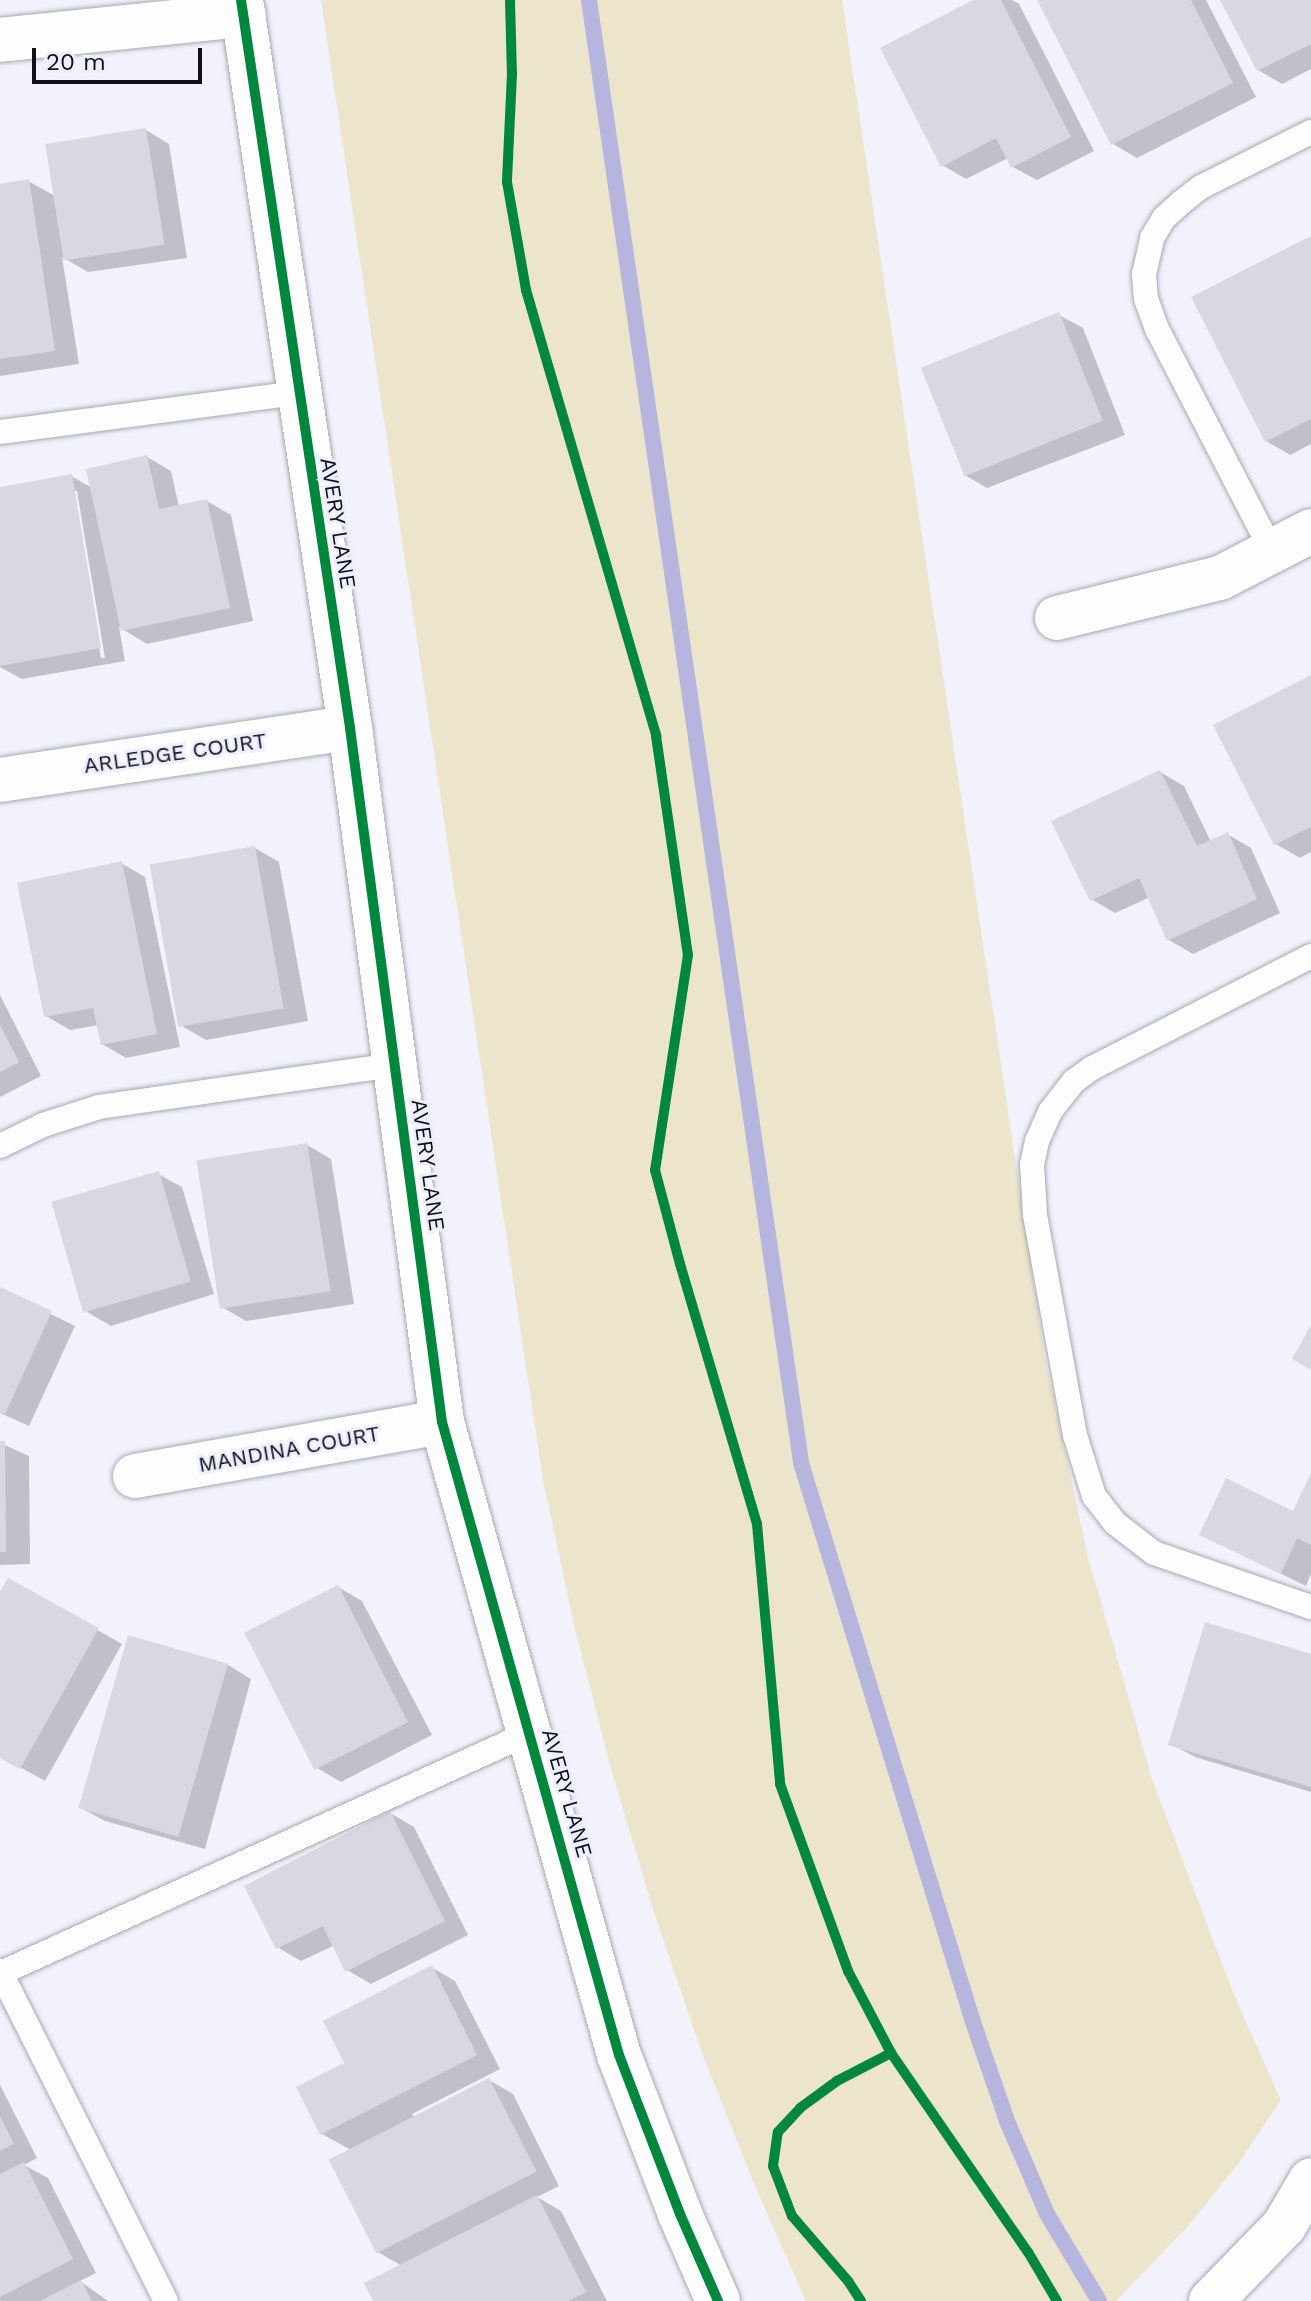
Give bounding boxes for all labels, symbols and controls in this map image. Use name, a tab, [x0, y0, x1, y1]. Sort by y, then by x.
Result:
scale bar	[36, 32, 206, 82]
text: 20 m	[46, 48, 106, 76]
street label: AVERY LANE	[315, 455, 361, 591]
street label: ARLEDGE COURT	[82, 727, 268, 779]
street label: AVERY LANE	[406, 1097, 450, 1233]
street label: MANDINA COURT	[196, 1420, 382, 1478]
street label: AVERY LANE	[536, 1725, 598, 1861]

